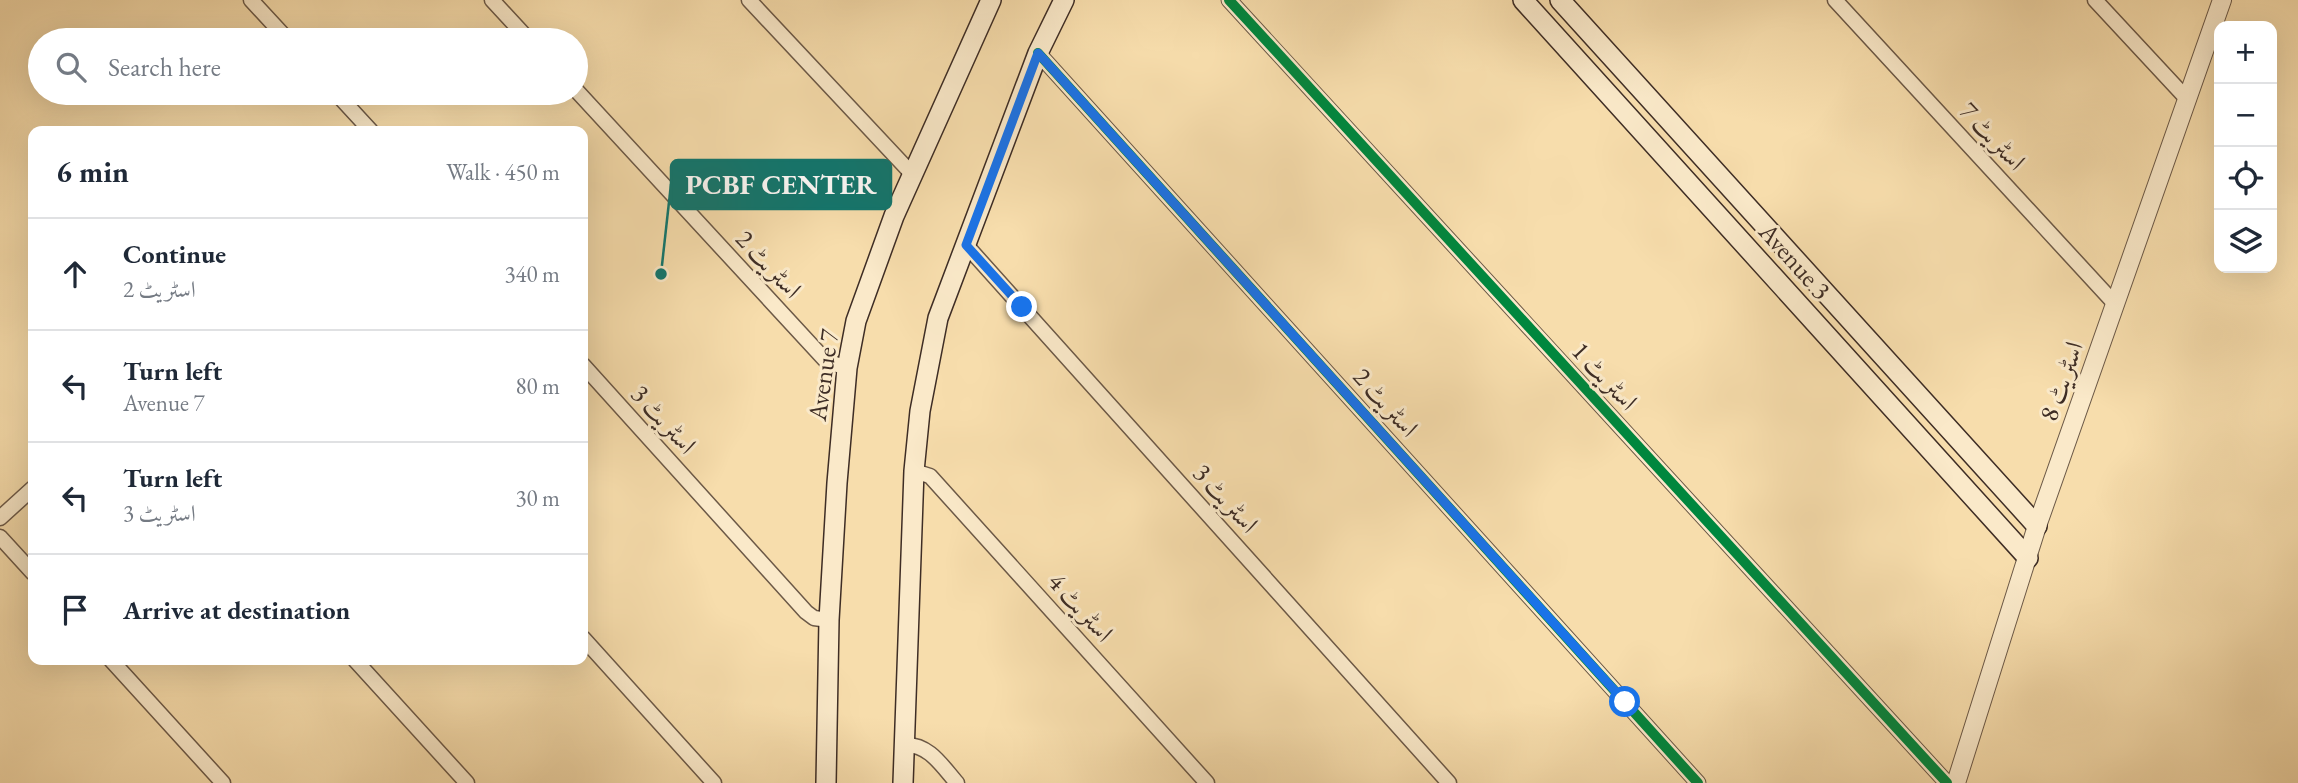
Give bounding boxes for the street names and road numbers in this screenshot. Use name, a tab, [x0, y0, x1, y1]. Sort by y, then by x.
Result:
street label: اسٹریٹ 7	[1953, 94, 2033, 178]
street label: Avenue 3	[1751, 215, 1839, 307]
street label: اسٹریٹ 2	[729, 222, 809, 306]
street label: Avenue 7	[800, 326, 846, 424]
street label: اسٹریٹ 1	[1565, 334, 1645, 418]
street label: اسٹریٹ 8	[2031, 337, 2091, 425]
street label: اسٹریٹ 2	[1346, 360, 1426, 444]
street label: اسٹریٹ 3	[624, 377, 704, 461]
street label: اسٹریٹ 3	[1186, 456, 1266, 540]
street label: اسٹریٹ 4	[1041, 565, 1121, 649]

